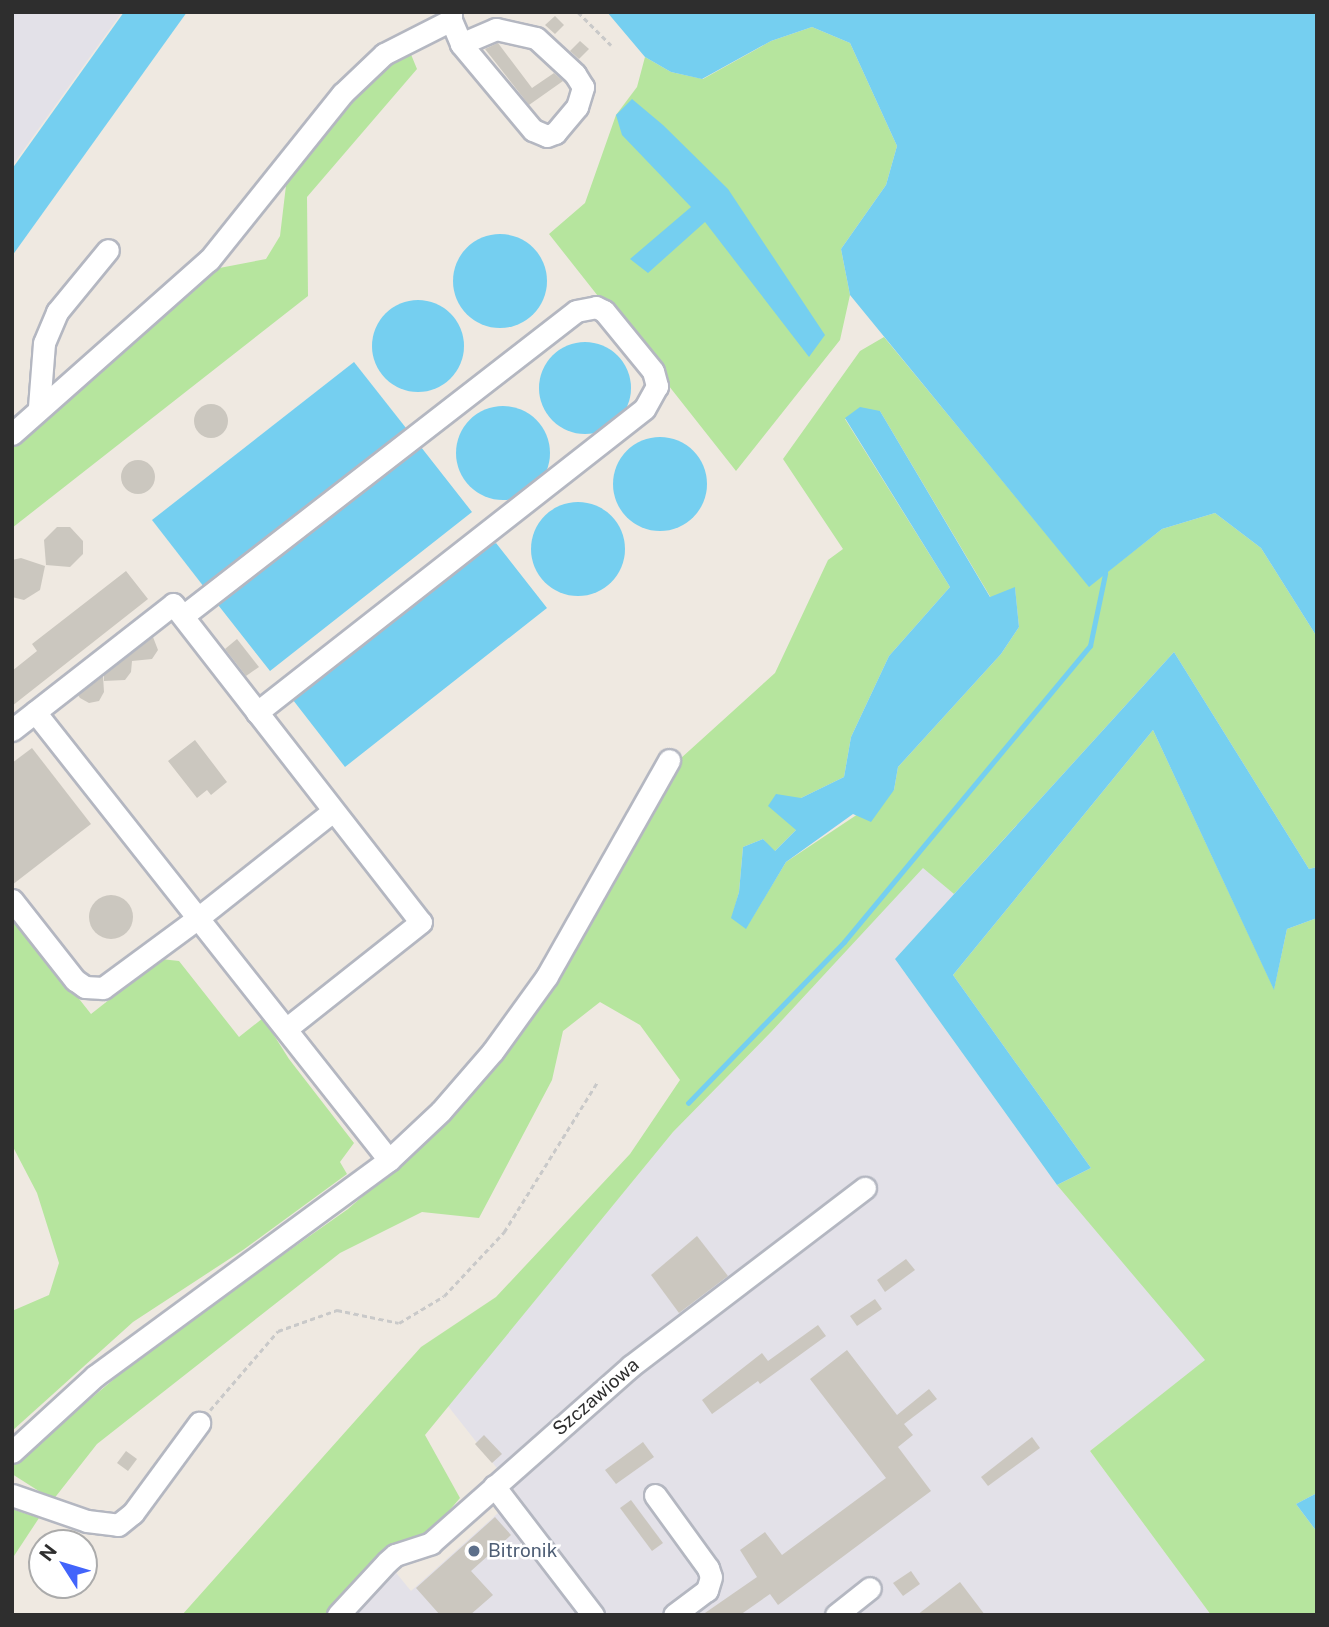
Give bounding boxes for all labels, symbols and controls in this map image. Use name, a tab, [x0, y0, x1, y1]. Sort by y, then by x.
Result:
street label: Szczawiowa	[548, 1353, 644, 1441]
north arrow	[28, 1529, 98, 1599]
text: N	[35, 1540, 61, 1565]
place label: Bitronik	[488, 1540, 557, 1562]
marker: Bitronik	[466, 1543, 482, 1559]

